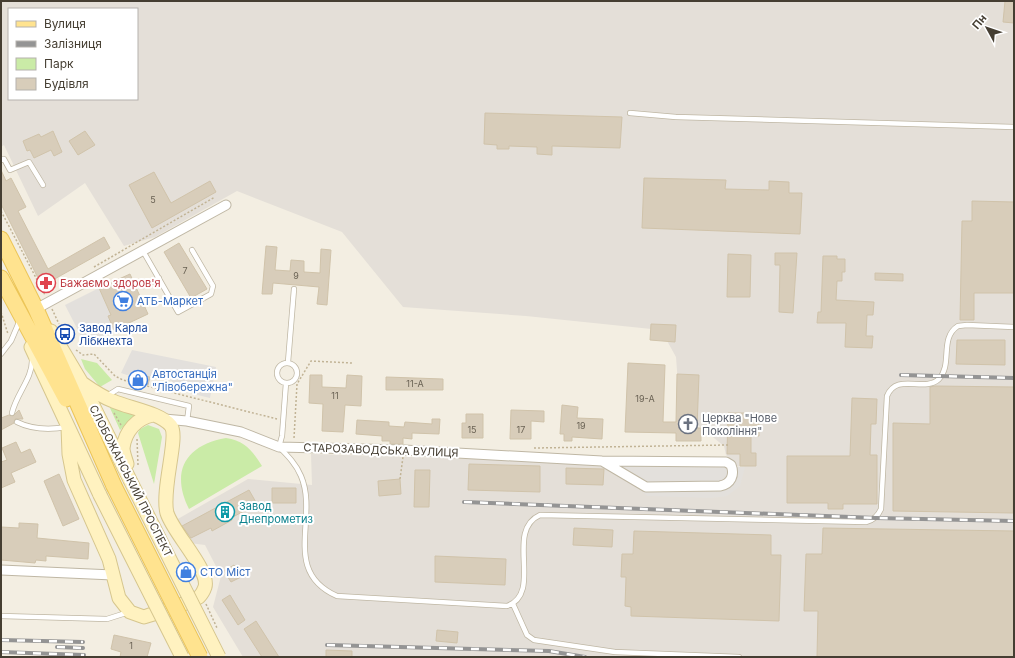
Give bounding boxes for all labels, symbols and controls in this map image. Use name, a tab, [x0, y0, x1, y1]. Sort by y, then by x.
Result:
legend	[8, 8, 138, 100]
north arrow	[967, 8, 1007, 48]
text: Пн	[969, 11, 990, 32]
text: Вулиця	[44, 16, 86, 31]
text: Залізниця	[44, 36, 102, 51]
text: Парк	[44, 56, 74, 71]
text: Будівля	[44, 76, 89, 91]
house number: 5	[150, 194, 156, 205]
house number: 7	[182, 265, 188, 276]
house number: 9	[293, 270, 299, 281]
pharmacy icon: Бажаємо здоров'я	[35, 272, 57, 294]
place label: Бажаємо здоров'я	[60, 276, 161, 290]
supermarket icon: АТБ-Маркет	[112, 290, 134, 312]
place label: АТБ-Маркет	[137, 294, 204, 308]
place label: Завод Карла Лібкнехта	[79, 321, 148, 348]
bus stop icon: Завод Карла Лібкнехта	[54, 323, 76, 345]
place label: Автостанція "Лівобережна"	[152, 367, 233, 394]
shop icon: Автостанція "Лівобережна"	[127, 369, 149, 391]
house number: 11-А	[406, 378, 424, 389]
house number: 11	[331, 390, 339, 401]
house number: 19-А	[635, 393, 655, 404]
street label: СЛОБОЖАНСЬКИЙ ПРОСПЕКТ	[86, 402, 176, 560]
place label: Церква "Нове Покоління"	[702, 411, 777, 438]
church icon: Церква "Нове Покоління"	[677, 413, 699, 435]
house number: 19	[576, 420, 586, 431]
house number: 15	[467, 424, 477, 435]
house number: 17	[517, 424, 525, 435]
street label: СТАРОЗАВОДСЬКА ВУЛИЦЯ	[303, 440, 459, 460]
place label: Завод Днепрометиз	[239, 499, 313, 526]
building icon: Завод Днепрометиз	[214, 501, 236, 523]
shop icon: СТО Міст	[175, 561, 197, 583]
place label: СТО Міст	[200, 565, 251, 579]
house number: 1	[129, 640, 133, 651]

